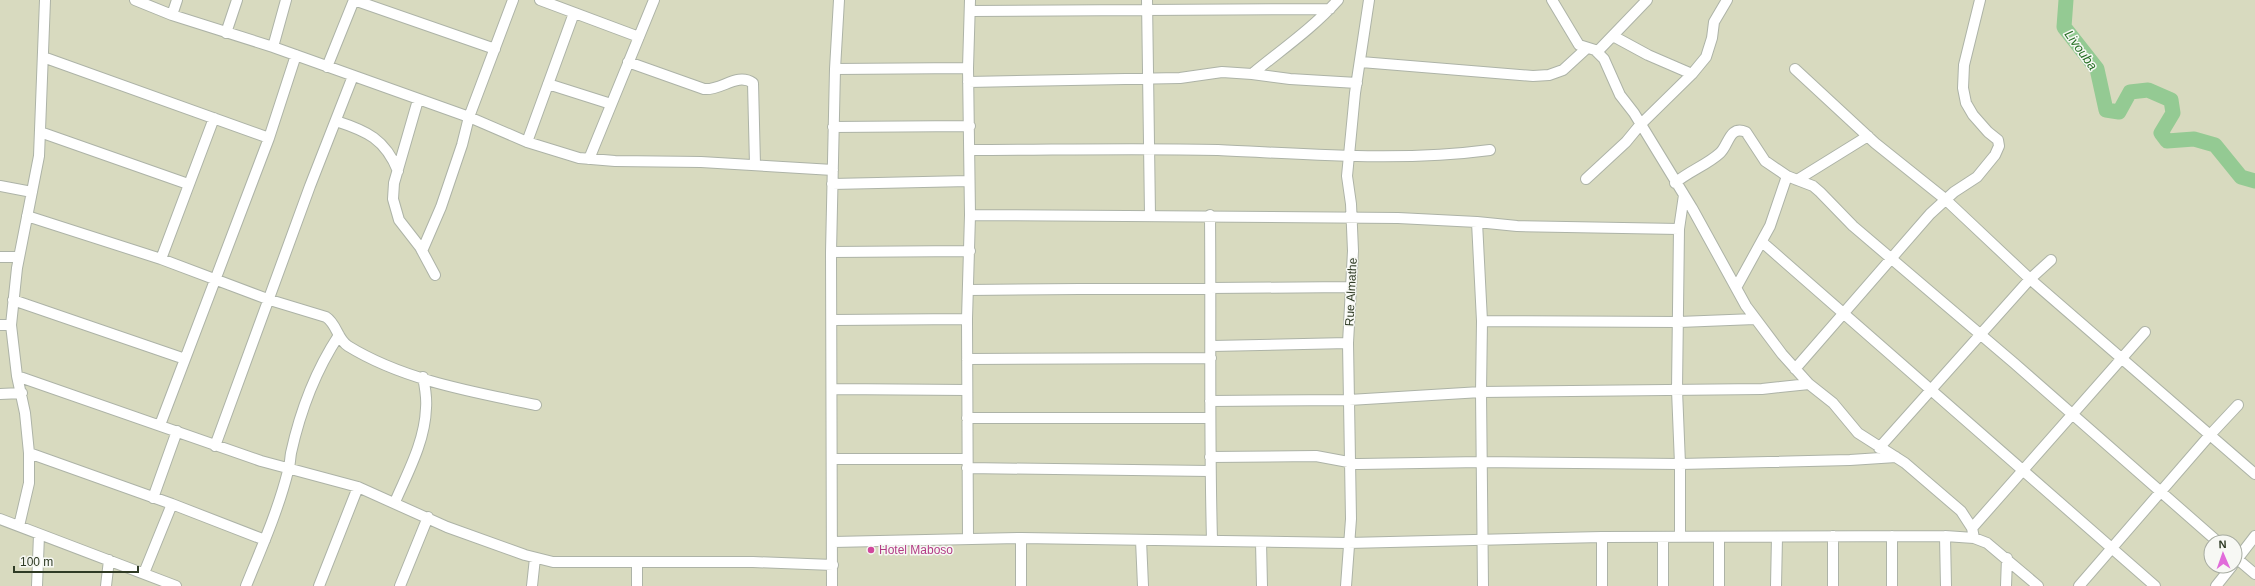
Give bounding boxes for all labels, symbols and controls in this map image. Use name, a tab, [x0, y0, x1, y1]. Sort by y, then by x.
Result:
water label: Livouba	[2062, 27, 2100, 73]
street label: Rue Almathe	[1342, 257, 1360, 327]
north arrow	[2203, 534, 2243, 574]
text: N	[2218, 538, 2227, 550]
place label: Hotel Maboso	[879, 543, 953, 557]
marker: Hotel Maboso	[866, 545, 876, 555]
scale bar	[14, 548, 138, 574]
text: 100 m	[20, 555, 53, 569]

